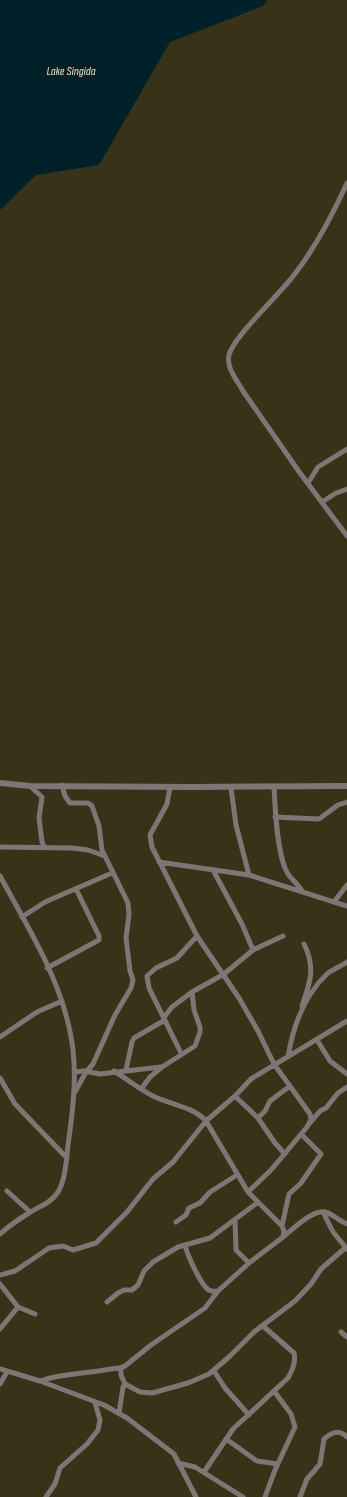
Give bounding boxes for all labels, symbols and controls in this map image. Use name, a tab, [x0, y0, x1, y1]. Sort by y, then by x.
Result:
water label: Lake Singida	[47, 64, 96, 79]

